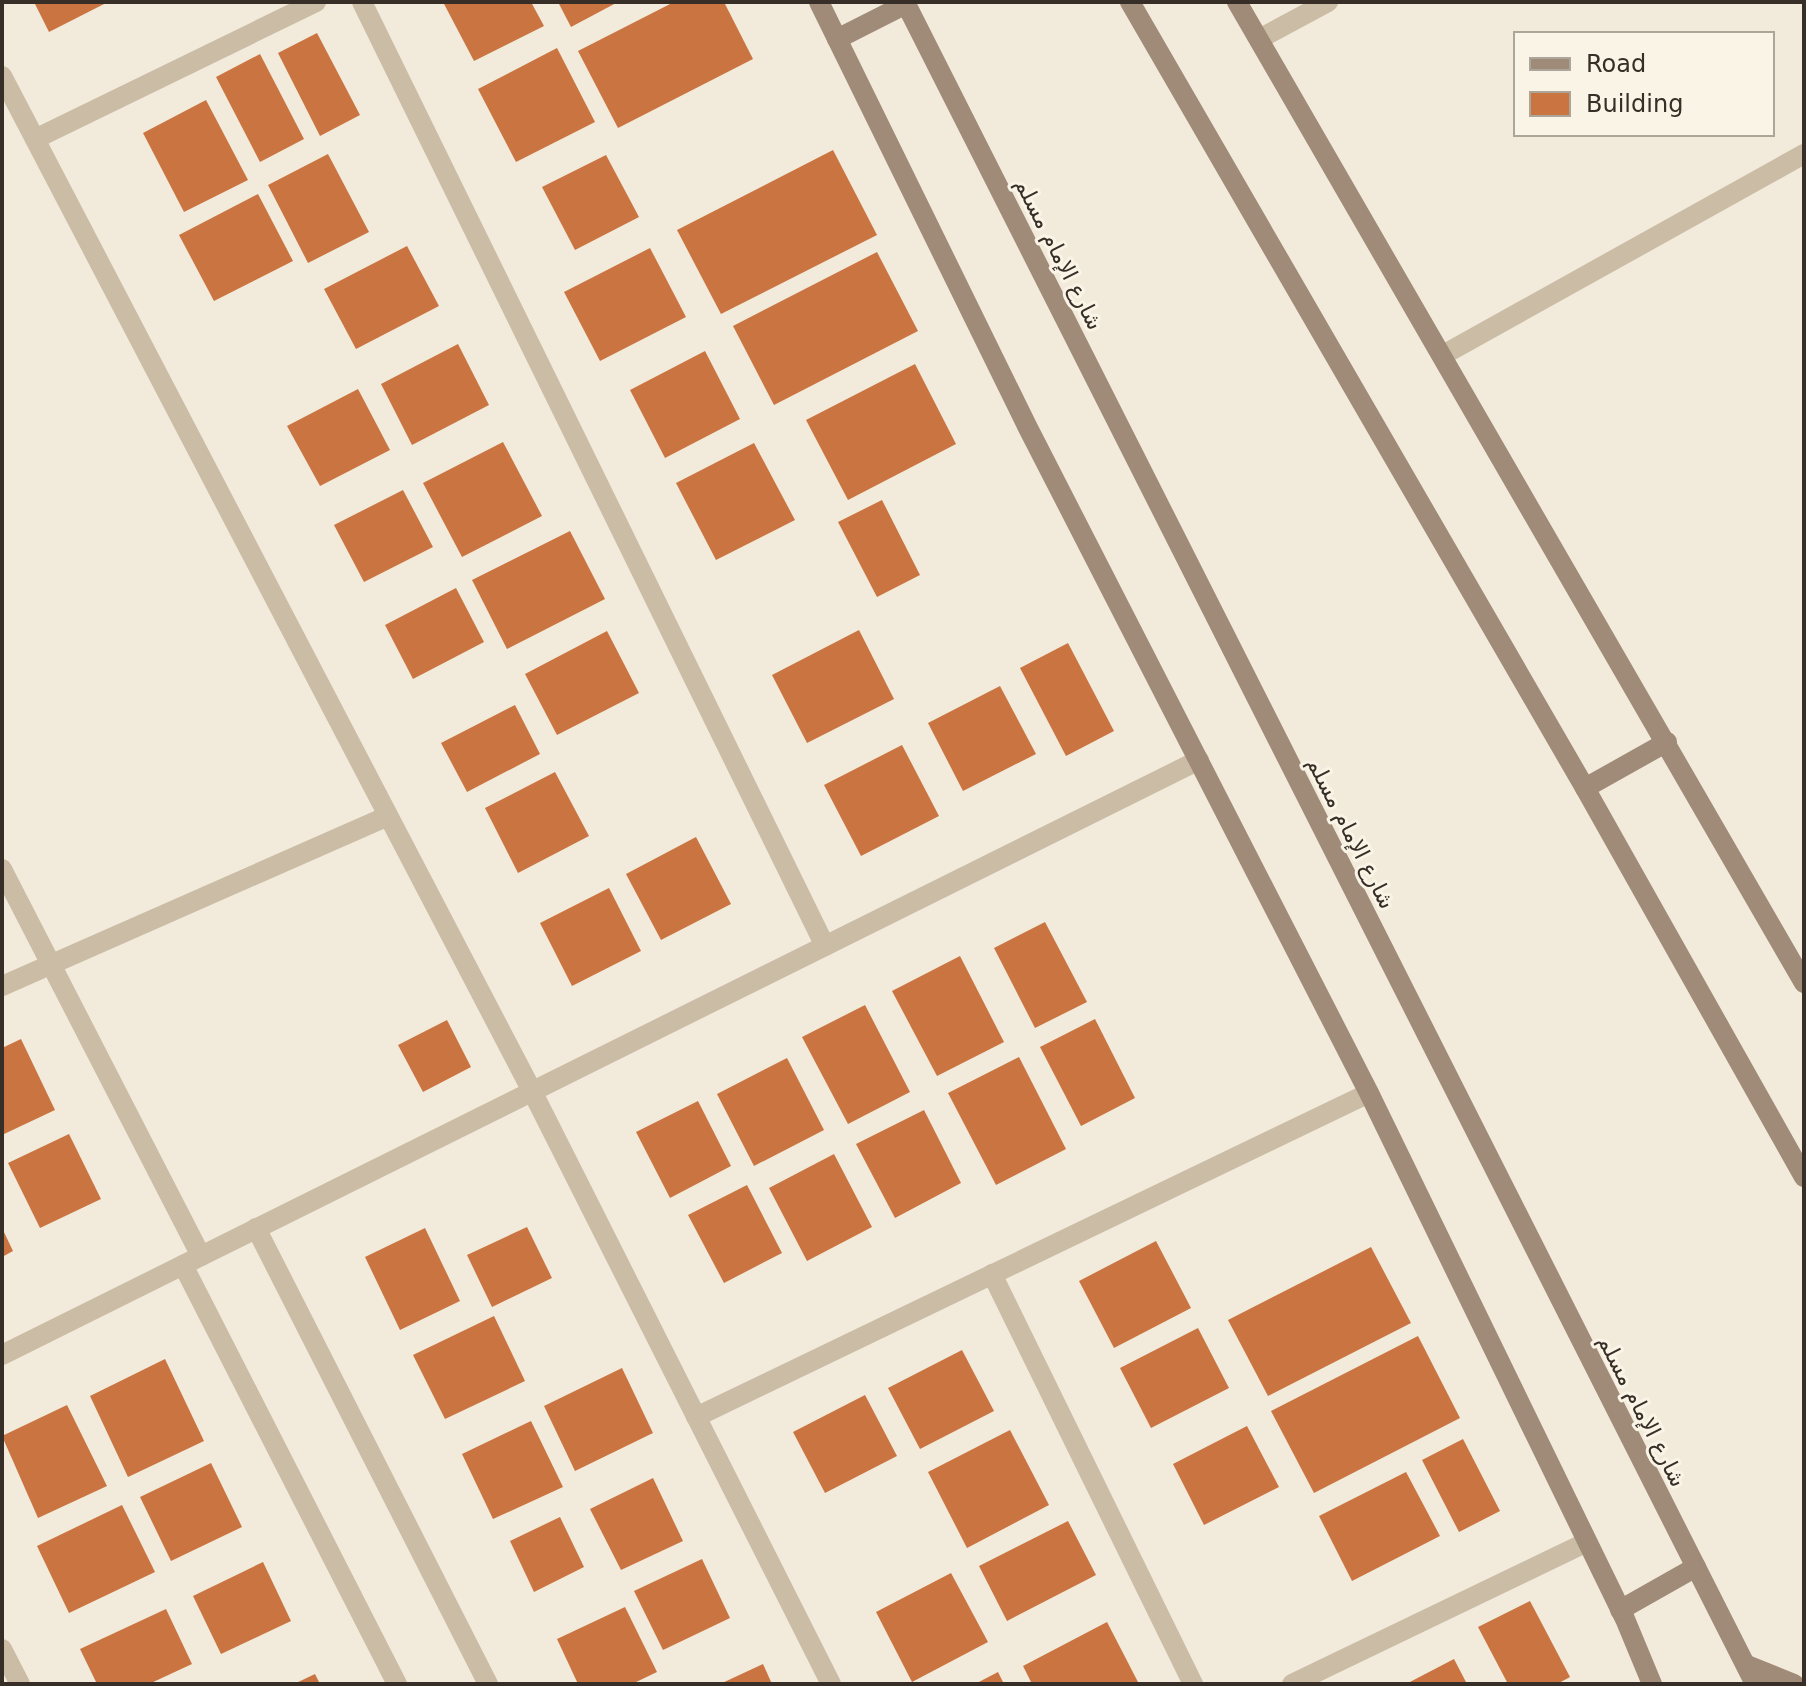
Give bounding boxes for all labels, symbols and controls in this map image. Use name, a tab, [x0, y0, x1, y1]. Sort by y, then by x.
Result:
legend	[1514, 32, 1774, 136]
text: Road	[1586, 50, 1646, 78]
text: Building	[1586, 90, 1683, 118]
street label: شارع الإمام مسلم	[1009, 174, 1108, 335]
street label: شارع الإمام مسلم	[1301, 753, 1400, 914]
street label: شارع الإمام مسلم	[1592, 1331, 1691, 1492]

